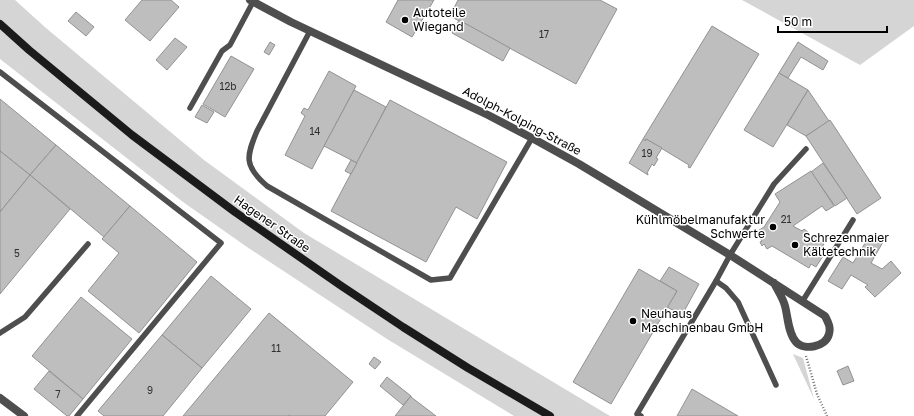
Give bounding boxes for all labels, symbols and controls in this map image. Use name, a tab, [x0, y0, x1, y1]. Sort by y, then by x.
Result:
place label: Autoteile Wiegand	[413, 5, 466, 34]
scale bar	[778, 8, 887, 34]
text: 50 m	[784, 14, 812, 29]
marker: Autoteile Wiegand	[400, 15, 410, 25]
house number: 17	[539, 28, 549, 40]
house number: 12b	[220, 80, 236, 92]
street label: Adolph-Kolping-Straße	[460, 83, 584, 158]
house number: 14	[310, 125, 320, 137]
house number: 19	[642, 147, 652, 159]
street label: Hagener Straße	[231, 192, 313, 255]
place label: Kühlmöbelmanufaktur Schwerte	[636, 212, 765, 241]
house number: 21	[781, 213, 791, 225]
marker: Kühlmöbelmanufaktur Schwerte	[768, 222, 778, 232]
place label: Schrezenmaier Kältetechnik	[803, 230, 889, 259]
marker: Schrezenmaier Kältetechnik	[790, 240, 800, 250]
house number: 5	[14, 247, 20, 259]
place label: Neuhaus Maschinenbau GmbH	[641, 306, 763, 335]
marker: Neuhaus Maschinenbau GmbH	[628, 316, 638, 326]
house number: 11	[271, 342, 281, 354]
house number: 9	[147, 384, 153, 396]
house number: 7	[55, 388, 61, 400]

